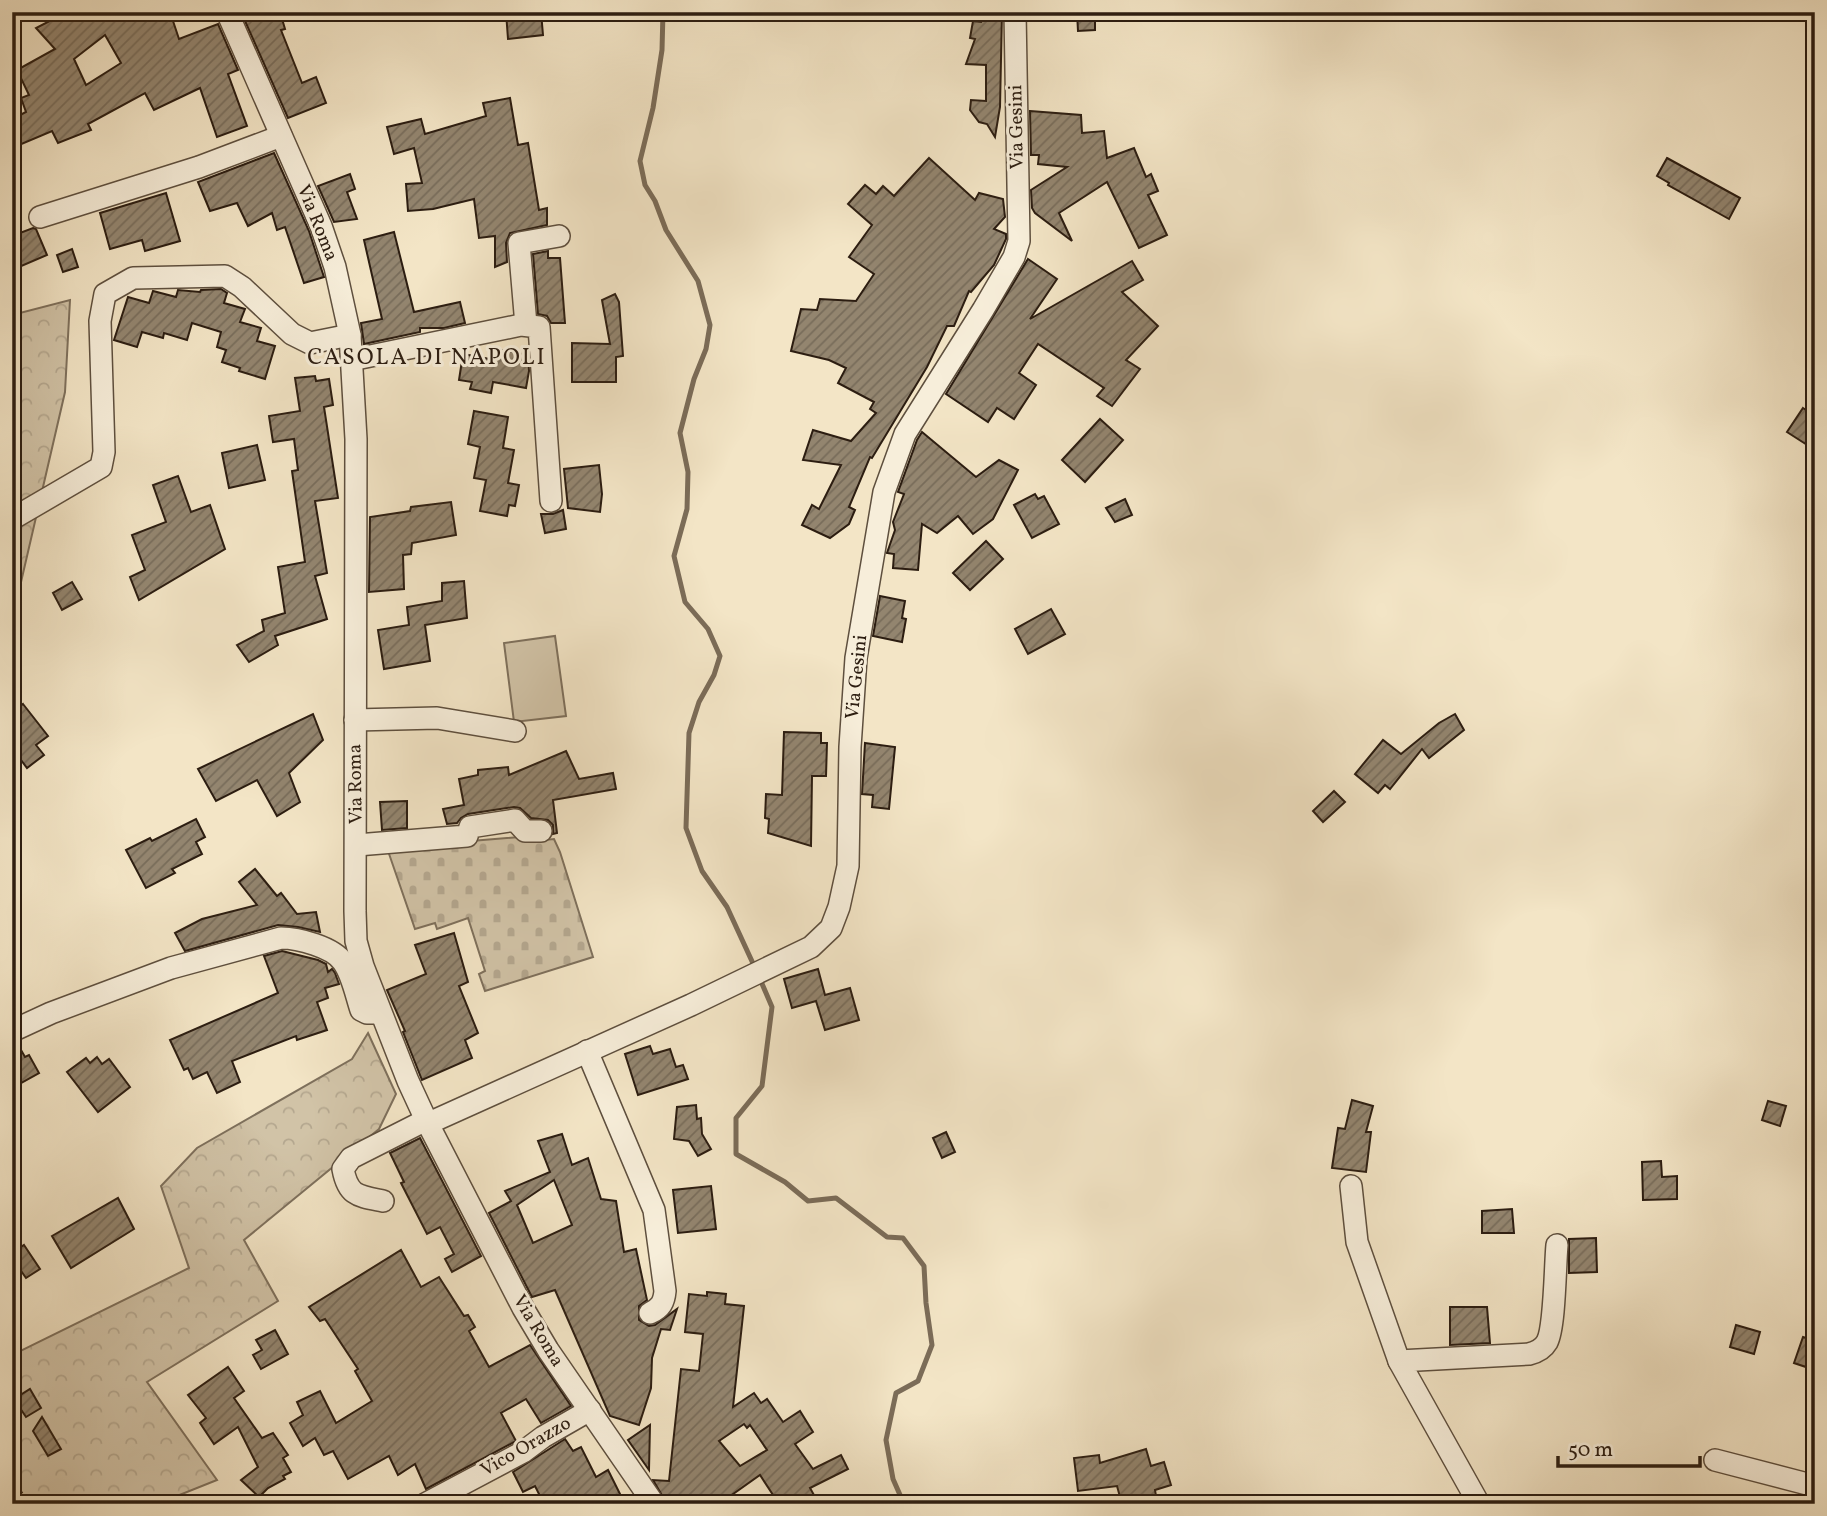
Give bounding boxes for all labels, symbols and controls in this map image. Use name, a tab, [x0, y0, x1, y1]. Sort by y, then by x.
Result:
street label: Via Gesini	[1003, 84, 1031, 170]
street label: Via Roma	[290, 181, 344, 265]
district label: CASOLA DI NAPOLI	[307, 342, 547, 374]
street label: Via Gesini	[840, 633, 874, 721]
street label: Via Roma	[342, 744, 370, 824]
street label: Via Roma	[506, 1290, 570, 1372]
street label: Vico Orazzo	[476, 1411, 576, 1483]
scale bar	[1558, 1425, 1699, 1469]
text: 50 m	[1568, 1436, 1613, 1465]

